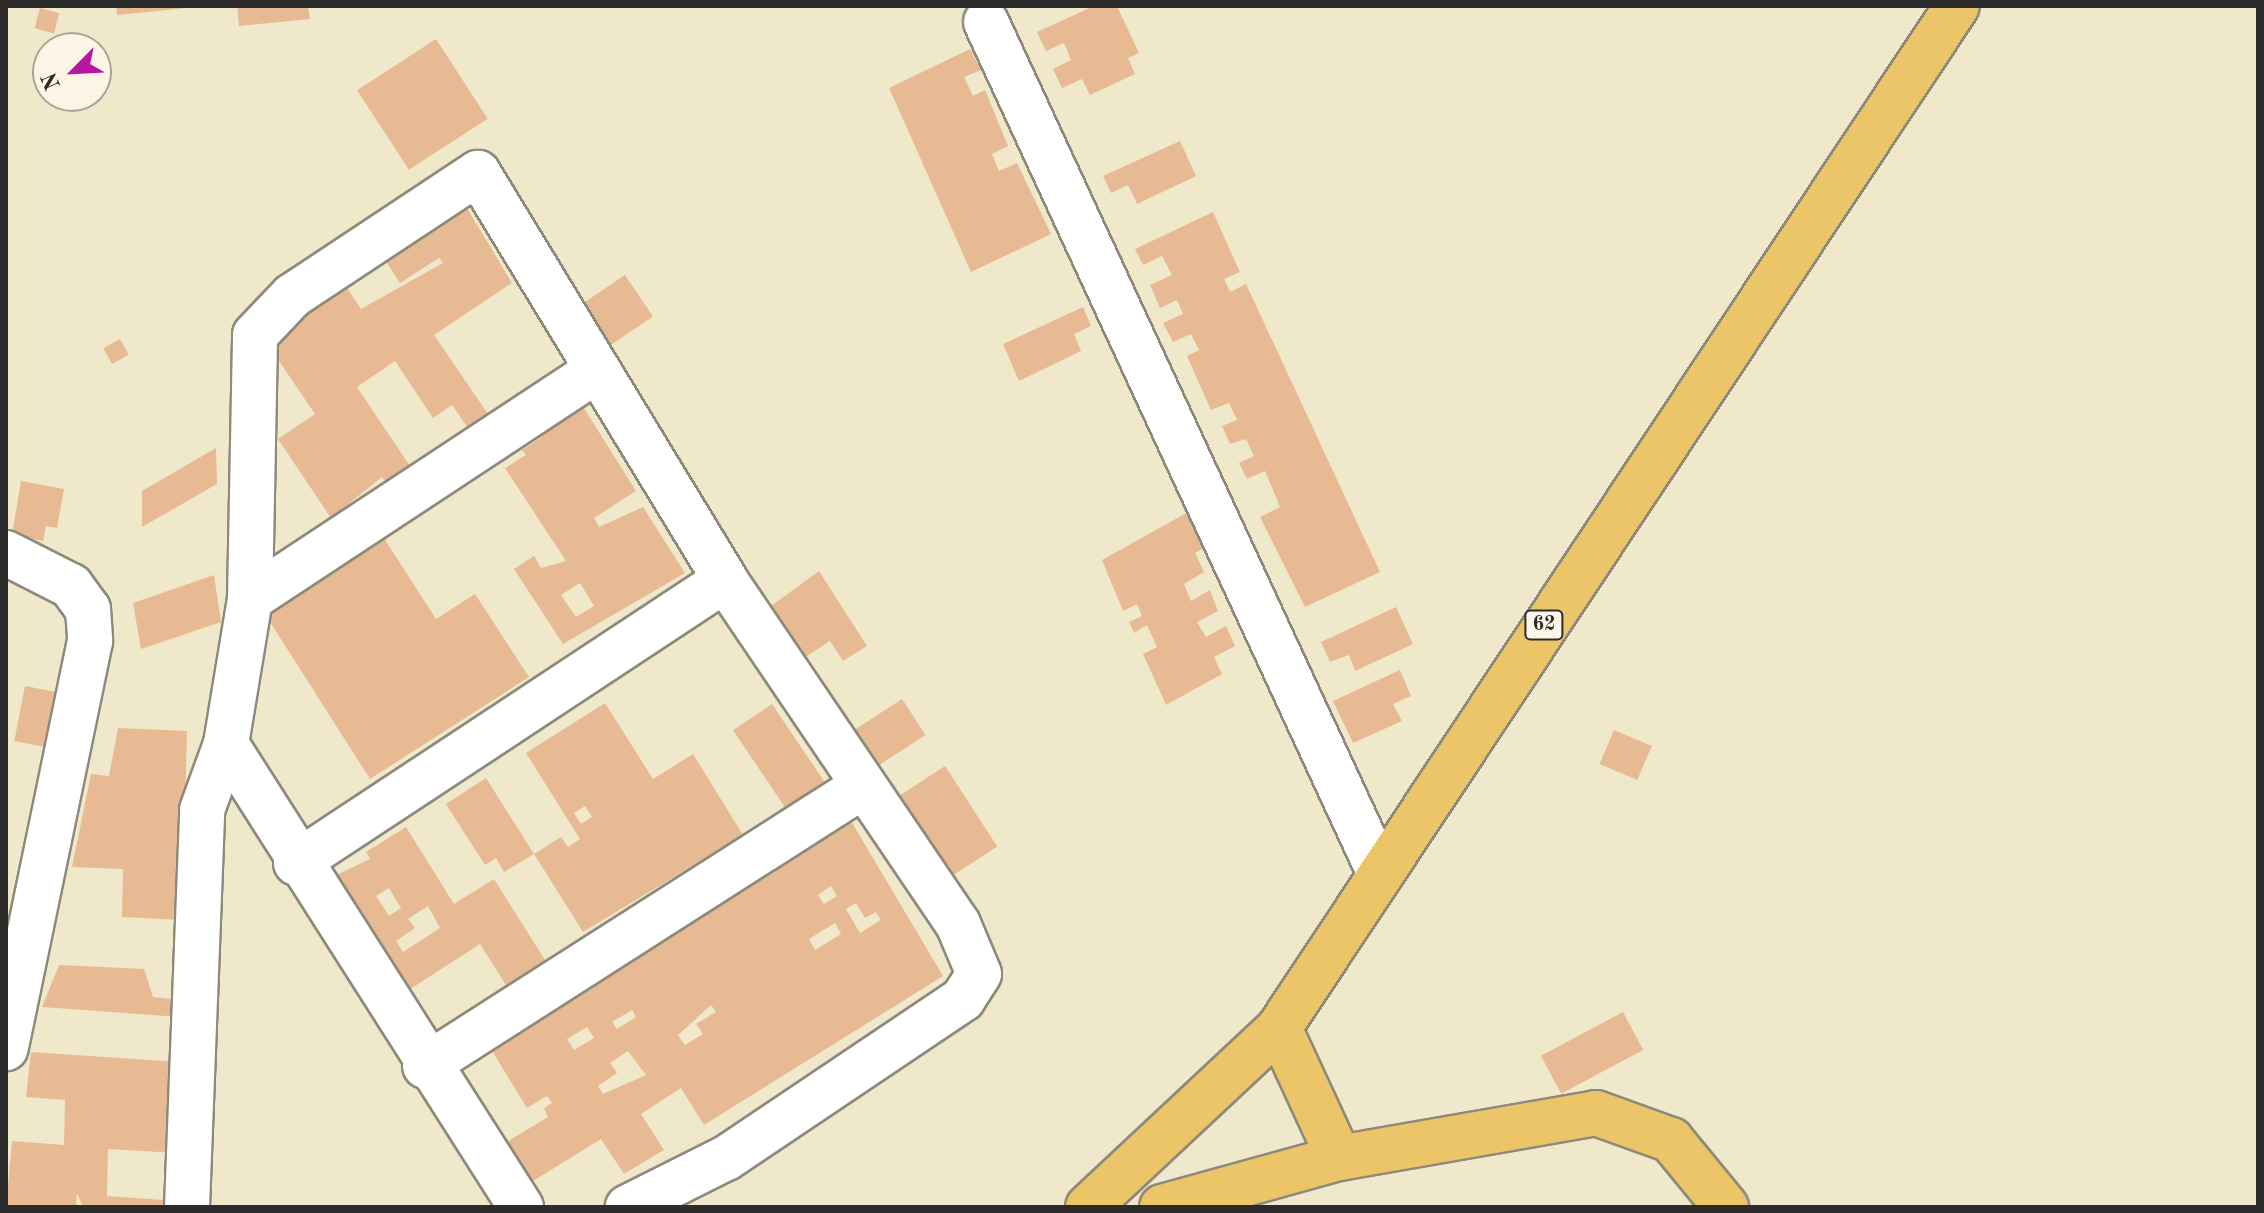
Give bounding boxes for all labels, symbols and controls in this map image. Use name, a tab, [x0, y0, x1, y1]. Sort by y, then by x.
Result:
north arrow	[32, 32, 112, 112]
text: N	[38, 69, 65, 93]
road number: 62	[1524, 609, 1564, 641]

